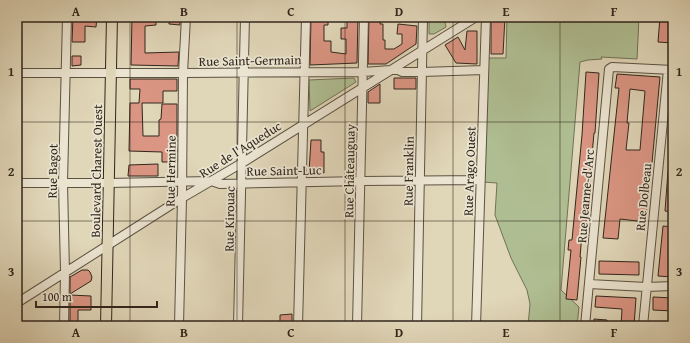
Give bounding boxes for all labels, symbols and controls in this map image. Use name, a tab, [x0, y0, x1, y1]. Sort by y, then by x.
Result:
text: A	[72, 2, 81, 21]
text: B	[180, 2, 188, 21]
text: C	[287, 2, 295, 21]
text: D	[395, 2, 403, 21]
text: E	[503, 2, 510, 21]
text: F	[611, 2, 618, 21]
street label: Rue Saint-Germain	[198, 50, 302, 71]
text: 1	[8, 62, 14, 81]
text: 1	[676, 62, 682, 81]
street label: Boulevard Charest Ouest	[86, 104, 107, 238]
street label: Rue de l'Aqueduc	[195, 116, 285, 182]
street label: Rue Châteauguay	[339, 123, 360, 218]
street label: Rue Arago Ouest	[458, 126, 481, 216]
street label: Rue Hermine	[160, 135, 181, 207]
street label: Rue Franklin	[398, 135, 419, 206]
street label: Rue Bagot	[43, 143, 62, 199]
street label: Rue Jeanne-d'Arc	[572, 148, 599, 244]
street label: Rue Saint-Luc	[246, 160, 322, 181]
text: 2	[8, 162, 15, 181]
street label: Rue Dolbeau	[631, 162, 656, 232]
text: 2	[676, 162, 683, 181]
street label: Rue Kirouac	[219, 186, 240, 252]
text: 3	[8, 262, 14, 281]
text: 3	[676, 262, 682, 281]
scale bar	[36, 283, 157, 309]
text: 100 m	[42, 288, 72, 305]
text: A	[72, 323, 81, 342]
text: B	[180, 323, 188, 342]
text: C	[287, 323, 295, 342]
text: D	[395, 323, 403, 342]
text: E	[503, 323, 510, 342]
text: F	[611, 323, 618, 342]

